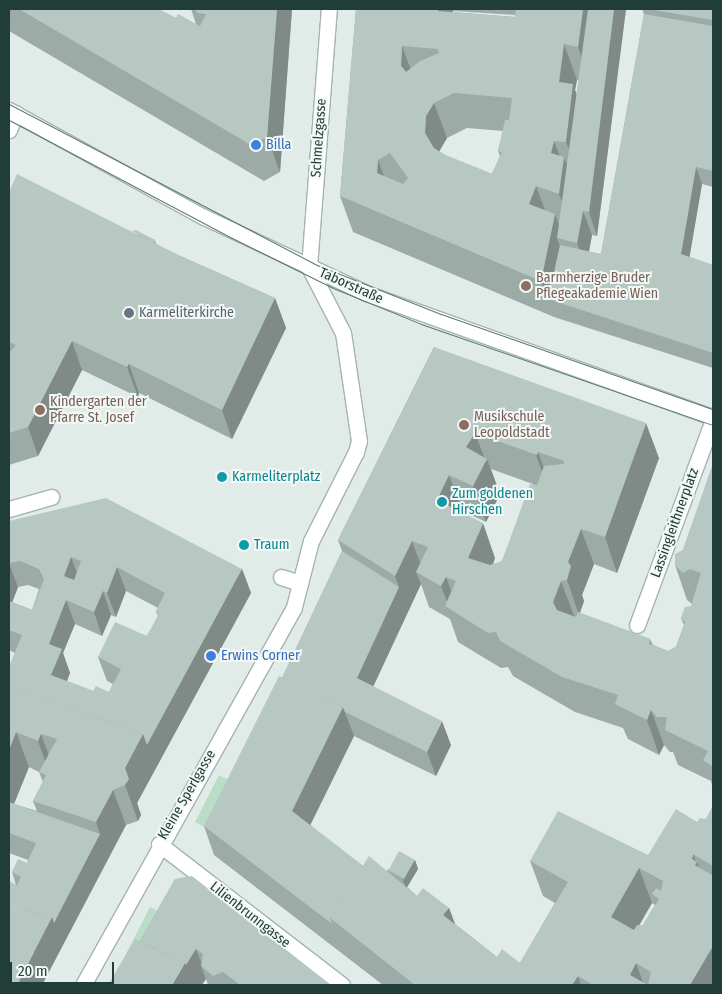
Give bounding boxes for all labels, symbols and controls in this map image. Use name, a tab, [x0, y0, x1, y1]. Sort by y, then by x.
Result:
street label: Schmelzgasse	[308, 98, 330, 178]
place label: Billa	[266, 137, 291, 153]
marker: Billa	[250, 139, 262, 151]
street label: Taborstraße	[316, 264, 386, 308]
place label: Barmherzige Bruder Pflegeakademie Wien	[536, 270, 658, 302]
marker: Barmherzige Bruder Pflegeakademie Wien	[520, 280, 532, 292]
place label: Karmeliterkirche	[139, 305, 234, 321]
marker: Karmeliterkirche	[123, 307, 135, 319]
place label: Kindergarten der Pfarre St. Josef	[50, 394, 147, 427]
marker: Kindergarten der Pfarre St. Josef	[34, 404, 46, 416]
place label: Musikschule Leopoldstadt	[474, 409, 550, 442]
marker: Musikschule Leopoldstadt	[458, 419, 470, 431]
street label: Lassingleithnerplatz	[647, 466, 703, 580]
place label: Karmeliterplatz	[232, 469, 320, 485]
marker: Karmeliterplatz	[216, 471, 228, 483]
place label: Zum goldenen Hirschen	[452, 486, 533, 518]
marker: Zum goldenen Hirschen	[436, 496, 448, 508]
place label: Traum	[254, 537, 289, 553]
marker: Traum	[238, 539, 250, 551]
place label: Erwins Corner	[221, 648, 300, 664]
marker: Erwins Corner	[205, 650, 217, 662]
street label: Kleine Sperlgasse	[155, 747, 219, 843]
street label: Lilienbrunngasse	[206, 878, 294, 952]
scale bar	[12, 952, 116, 984]
text: 20 m	[18, 962, 48, 980]

